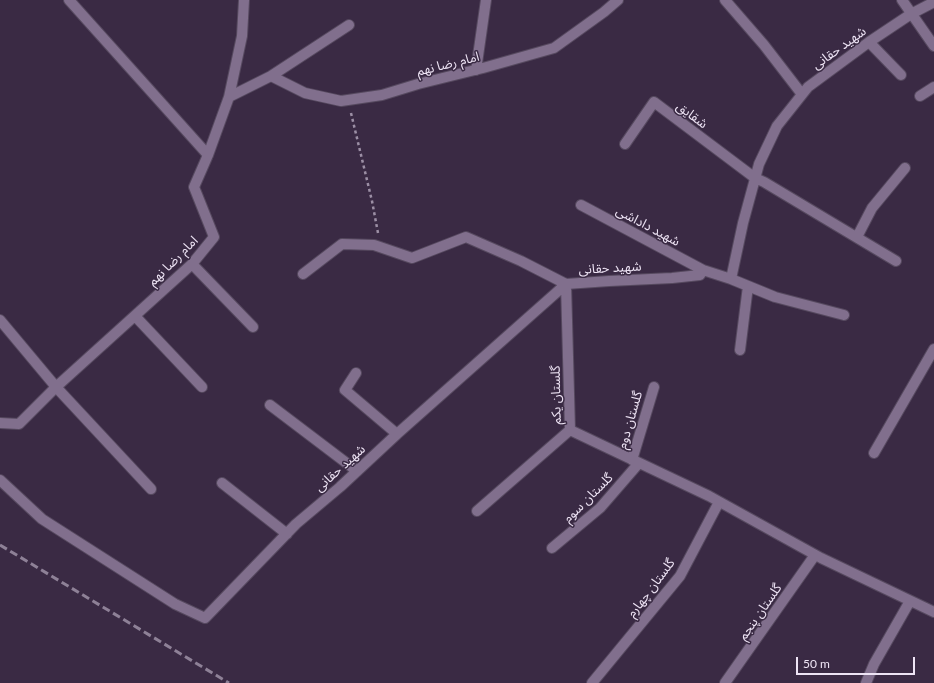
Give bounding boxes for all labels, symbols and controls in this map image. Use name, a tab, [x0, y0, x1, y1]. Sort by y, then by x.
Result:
street label: شهید حقانی	[809, 23, 869, 73]
street label: امام رضا نهم	[415, 49, 481, 79]
street label: شقایق	[673, 98, 711, 132]
street label: شهید داداشی	[613, 203, 683, 249]
street label: امام رضا نهم	[145, 233, 201, 289]
street label: شهید حقانی	[578, 259, 642, 277]
street label: گلستان یکم	[548, 365, 564, 425]
street label: گلستان دوم	[614, 389, 646, 451]
street label: شهید حقانی	[311, 441, 369, 495]
street label: گلستان سوم	[560, 470, 616, 526]
street label: گلستان چهارم	[624, 555, 678, 621]
street label: گلستان پنجم	[735, 581, 785, 643]
scale bar	[798, 649, 917, 675]
text: 50 m	[803, 656, 830, 671]

